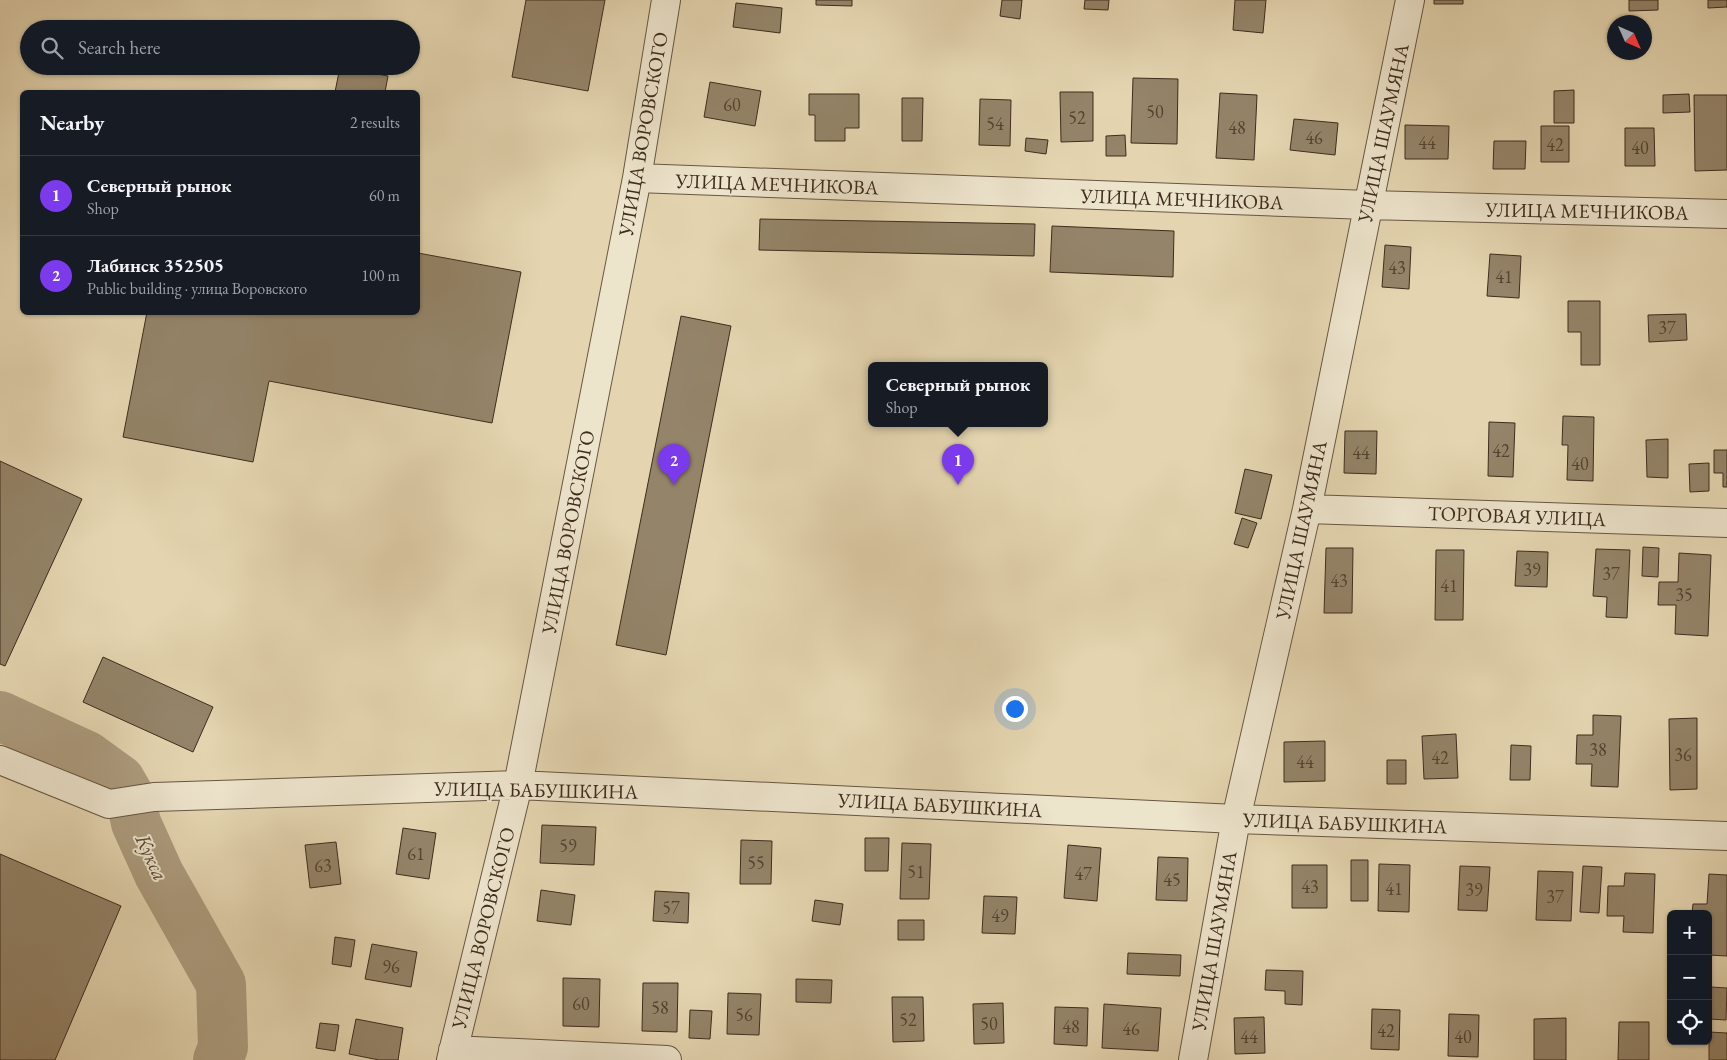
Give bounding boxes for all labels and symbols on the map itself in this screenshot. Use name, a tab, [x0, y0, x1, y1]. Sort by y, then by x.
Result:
north arrow	[1607, 15, 1652, 60]
street label: УЛИЦА ВОРОВСКОГО	[612, 30, 674, 239]
street label: УЛИЦА ШАУМЯНА	[1351, 41, 1415, 226]
house number: 60	[723, 93, 741, 116]
house number: 50	[1146, 100, 1164, 123]
house number: 52	[1068, 106, 1086, 129]
house number: 54	[986, 112, 1004, 135]
house number: 48	[1228, 116, 1246, 139]
house number: 46	[1305, 126, 1323, 149]
house number: 44	[1418, 131, 1436, 154]
house number: 42	[1546, 133, 1564, 156]
house number: 40	[1631, 136, 1649, 159]
street label: УЛИЦА МЕЧНИКОВА	[674, 167, 879, 201]
street label: УЛИЦА МЕЧНИКОВА	[1079, 182, 1284, 216]
street label: УЛИЦА МЕЧНИКОВА	[1484, 196, 1689, 226]
house number: 43	[1388, 256, 1406, 279]
house number: 41	[1495, 265, 1513, 288]
house number: 37	[1658, 316, 1676, 339]
street label: УЛИЦА ВОРОВСКОГО	[535, 428, 601, 637]
street label: УЛИЦА ШАУМЯНА	[1269, 438, 1333, 623]
house number: 42	[1492, 439, 1510, 462]
house number: 44	[1352, 441, 1370, 464]
pin: 2	[658, 444, 690, 485]
pin: 1	[942, 444, 974, 485]
house number: 40	[1571, 452, 1589, 475]
street label: ТОРГОВАЯ УЛИЦА	[1427, 500, 1607, 532]
house number: 39	[1523, 558, 1541, 581]
house number: 37	[1602, 562, 1620, 585]
house number: 43	[1330, 569, 1348, 592]
house number: 41	[1440, 574, 1458, 597]
house number: 35	[1675, 583, 1693, 606]
your location	[1002, 696, 1028, 722]
house number: 38	[1589, 738, 1607, 761]
house number: 36	[1674, 743, 1692, 766]
house number: 42	[1431, 746, 1449, 769]
house number: 44	[1296, 750, 1314, 773]
street label: УЛИЦА БАБУШКИНА	[433, 775, 639, 805]
street label: УЛИЦА БАБУШКИНА	[836, 787, 1043, 823]
street label: УЛИЦА БАБУШКИНА	[1241, 806, 1448, 840]
street label: УЛИЦА ВОРОВСКОГО	[445, 824, 521, 1033]
water label: Кукса	[129, 829, 174, 885]
house number: 59	[559, 834, 577, 857]
house number: 61	[407, 842, 425, 865]
street label: УЛИЦА ШАУМЯНА	[1185, 849, 1243, 1034]
house number: 55	[747, 851, 765, 874]
house number: 63	[314, 854, 332, 877]
house number: 51	[907, 860, 925, 883]
house number: 47	[1074, 862, 1092, 885]
house number: 45	[1163, 868, 1181, 891]
house number: 43	[1301, 875, 1319, 898]
house number: 41	[1385, 877, 1403, 900]
house number: 39	[1465, 878, 1483, 901]
house number: 37	[1546, 885, 1564, 908]
house number: 57	[662, 896, 680, 919]
house number: 49	[991, 904, 1009, 927]
house number: 96	[382, 955, 400, 978]
house number: 60	[572, 992, 590, 1015]
house number: 58	[651, 996, 669, 1019]
house number: 56	[735, 1003, 753, 1026]
house number: 52	[899, 1008, 917, 1031]
house number: 50	[980, 1012, 998, 1035]
house number: 48	[1062, 1015, 1080, 1038]
house number: 46	[1122, 1017, 1140, 1040]
house number: 42	[1377, 1019, 1395, 1042]
house number: 44	[1240, 1025, 1258, 1048]
house number: 40	[1454, 1025, 1472, 1048]

